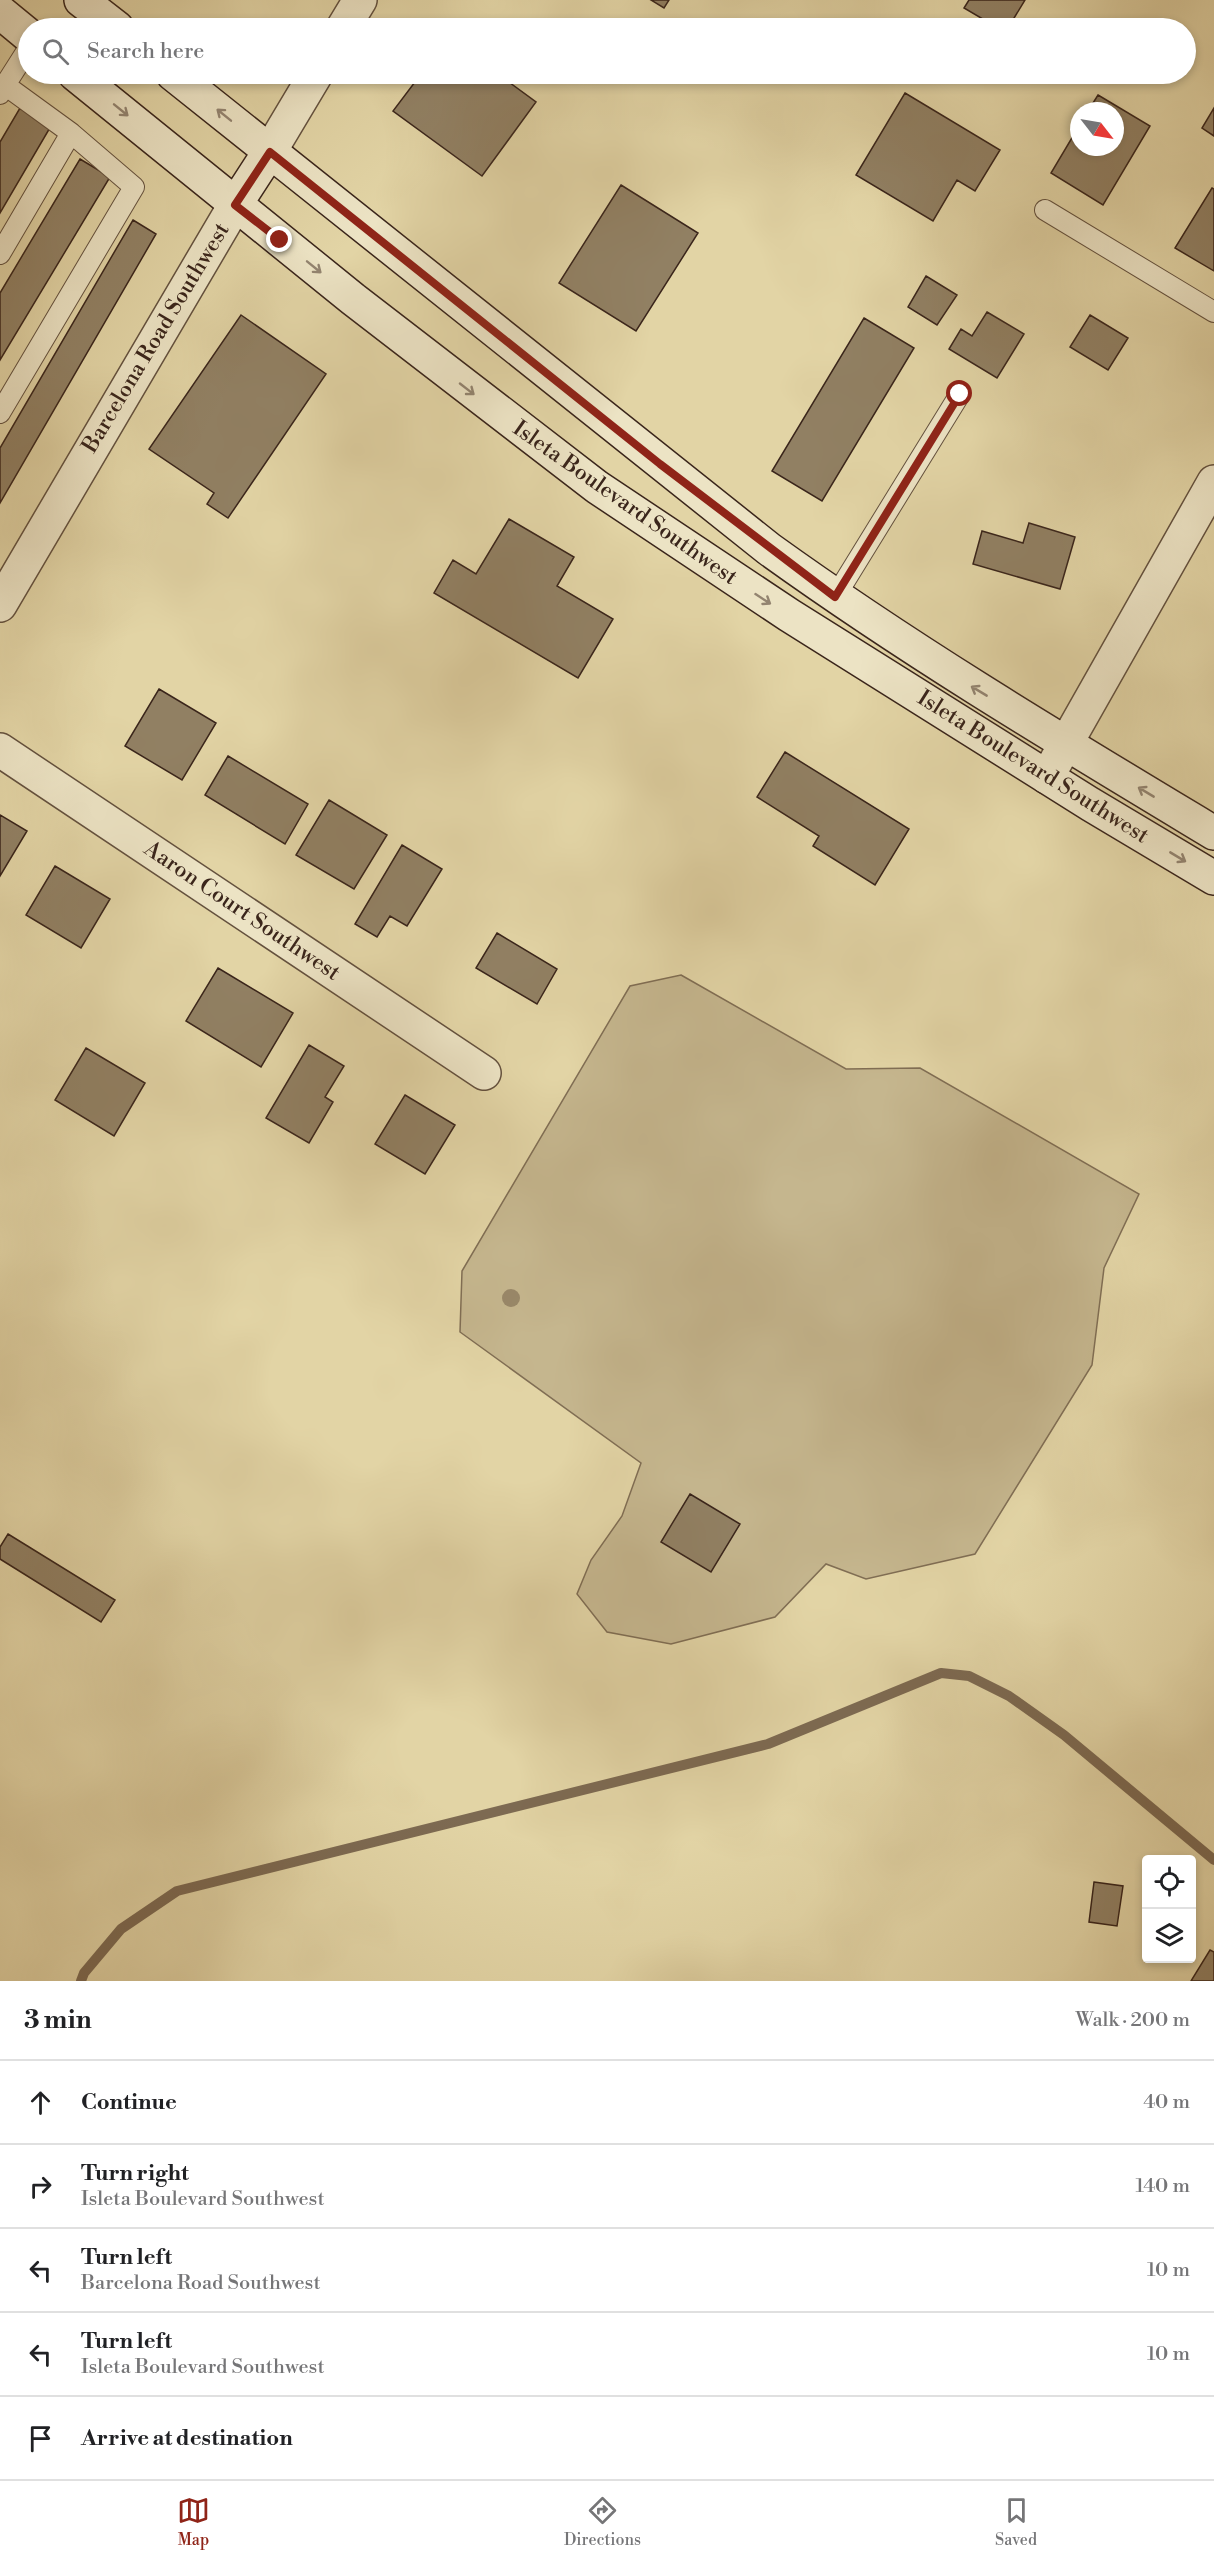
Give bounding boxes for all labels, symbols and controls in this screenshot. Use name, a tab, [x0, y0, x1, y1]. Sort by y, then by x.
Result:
search box	[18, 18, 1196, 84]
icon: search	[39, 35, 72, 68]
text: Search here	[87, 38, 204, 65]
north arrow	[1070, 102, 1124, 156]
one-way arrow	[112, 104, 128, 117]
one-way arrow	[216, 108, 232, 121]
street label: Barcelona Road Southwest	[76, 218, 236, 459]
route end	[266, 226, 292, 252]
one-way arrow	[306, 261, 322, 274]
route start	[946, 380, 972, 406]
one-way arrow	[459, 382, 475, 395]
street label: Isleta Boulevard Southwest	[507, 415, 743, 591]
one-way arrow	[754, 593, 771, 605]
street label: Isleta Boulevard Southwest	[912, 685, 1154, 850]
one-way arrow	[971, 685, 988, 697]
one-way arrow	[1138, 785, 1155, 797]
street label: Aaron Court Southwest	[138, 835, 345, 987]
one-way arrow	[1169, 851, 1186, 863]
map controls	[1142, 1855, 1196, 1963]
button: locate	[1142, 1855, 1196, 1909]
button: layers	[1142, 1909, 1196, 1963]
text: 3 min	[24, 2004, 92, 2036]
text: Walk · 200 m	[1076, 2008, 1190, 2033]
icon: ahead	[24, 2086, 57, 2119]
text: Continue	[81, 2089, 177, 2116]
text: 40 m	[1143, 2090, 1190, 2115]
text: Turn right	[81, 2160, 189, 2187]
icon: right	[24, 2170, 57, 2203]
text: 140 m	[1135, 2174, 1190, 2199]
text: Isleta Boulevard Southwest	[81, 2187, 325, 2212]
text: Turn left	[81, 2244, 172, 2271]
icon: left	[24, 2254, 57, 2287]
text: 10 m	[1147, 2258, 1190, 2283]
text: Barcelona Road Southwest	[81, 2271, 321, 2296]
text: Turn left	[81, 2328, 172, 2355]
icon: left	[24, 2338, 57, 2371]
text: 10 m	[1147, 2342, 1190, 2367]
text: Isleta Boulevard Southwest	[81, 2355, 325, 2380]
icon: arrive	[24, 2422, 57, 2455]
text: Arrive at destination	[81, 2425, 293, 2452]
tab: Map	[177, 2494, 210, 2550]
tab: Directions	[564, 2494, 641, 2550]
tab: Saved	[995, 2494, 1037, 2550]

